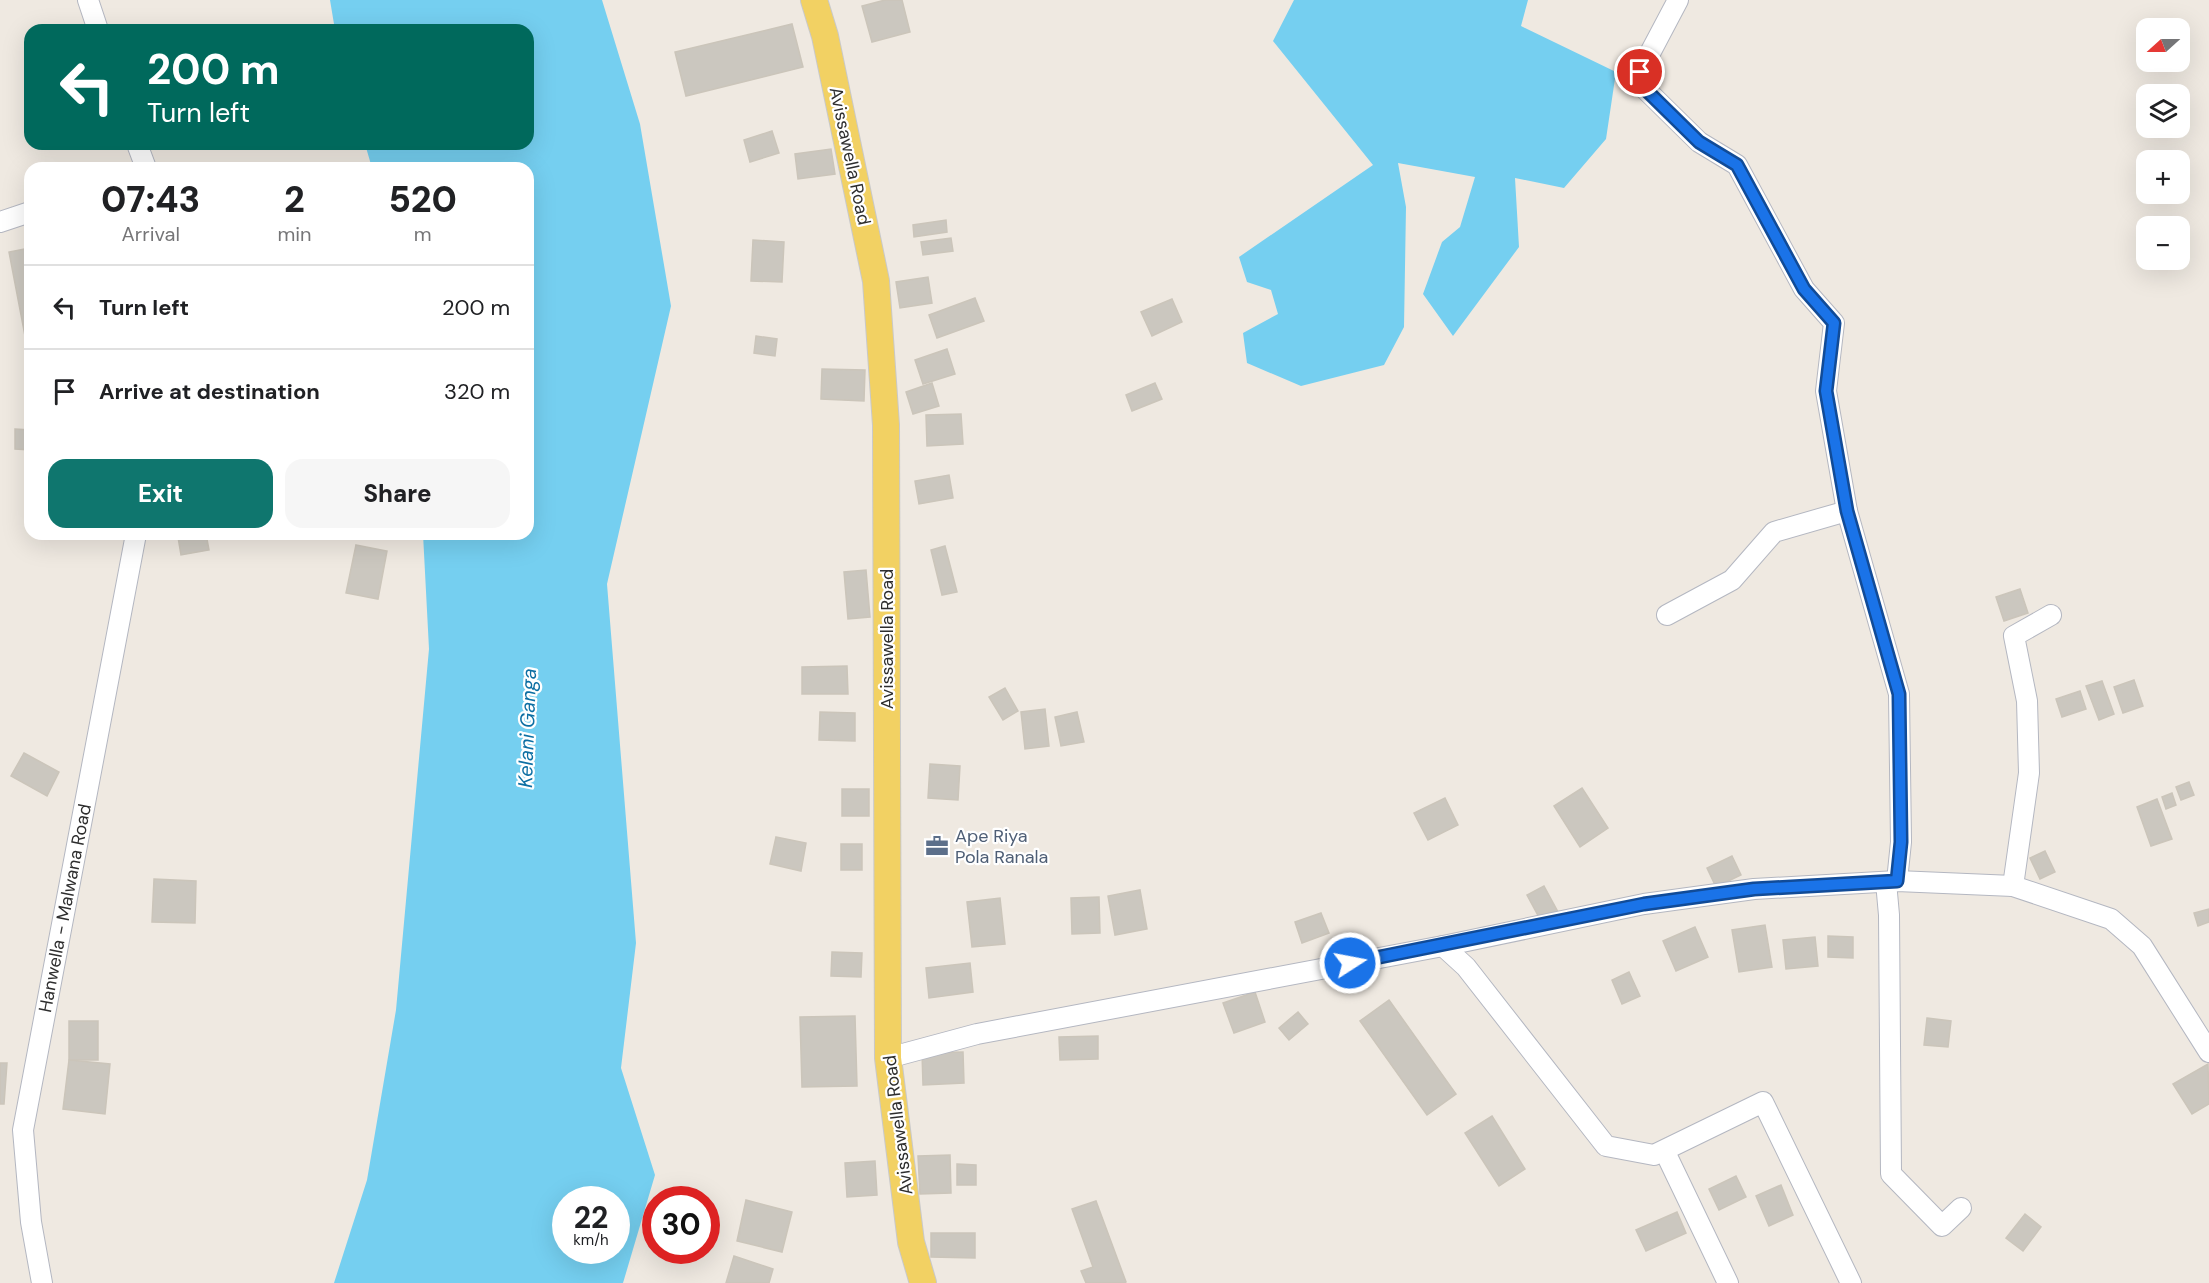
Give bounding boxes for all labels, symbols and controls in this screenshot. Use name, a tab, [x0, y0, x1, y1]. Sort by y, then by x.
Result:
north arrow	[2136, 18, 2190, 72]
map controls	[2136, 18, 2190, 270]
text: 200 m	[147, 42, 280, 97]
pin	[1614, 46, 1665, 97]
icon: left	[48, 48, 126, 126]
icon: arrive	[1623, 55, 1656, 88]
button: layers	[2136, 84, 2190, 138]
street label: Avissawella Road	[824, 85, 876, 227]
text: Turn left	[147, 95, 250, 130]
button: +	[2136, 150, 2190, 204]
text: 07:43	[101, 176, 200, 223]
text: 2	[284, 176, 305, 223]
text: 520	[389, 176, 457, 223]
button: −	[2136, 216, 2190, 270]
text: Arrival	[122, 221, 180, 247]
text: min	[277, 221, 312, 247]
text: m	[414, 221, 432, 247]
icon: left	[48, 291, 81, 324]
text: Turn left	[99, 293, 189, 322]
text: 200 m	[442, 293, 510, 322]
icon: arrive	[48, 375, 81, 408]
text: Arrive at destination	[99, 377, 320, 406]
text: 320 m	[444, 377, 510, 406]
button: Exit	[48, 459, 273, 528]
button: Share	[285, 459, 510, 528]
street label: Avissawella Road	[875, 569, 899, 709]
water label: Kelani Ganga	[512, 668, 542, 788]
street label: Hanwella - Malwana Road	[33, 802, 97, 1014]
place label: Ape Riya Pola Ranala	[955, 824, 1048, 869]
office icon: Ape Riya Pola Ranala	[924, 833, 950, 859]
position arrow	[1318, 931, 1382, 995]
street label: Avissawella Road	[878, 1054, 918, 1196]
speed limit sign: 30	[642, 1186, 720, 1264]
text: 22	[574, 1198, 608, 1237]
text: km/h	[573, 1230, 609, 1250]

